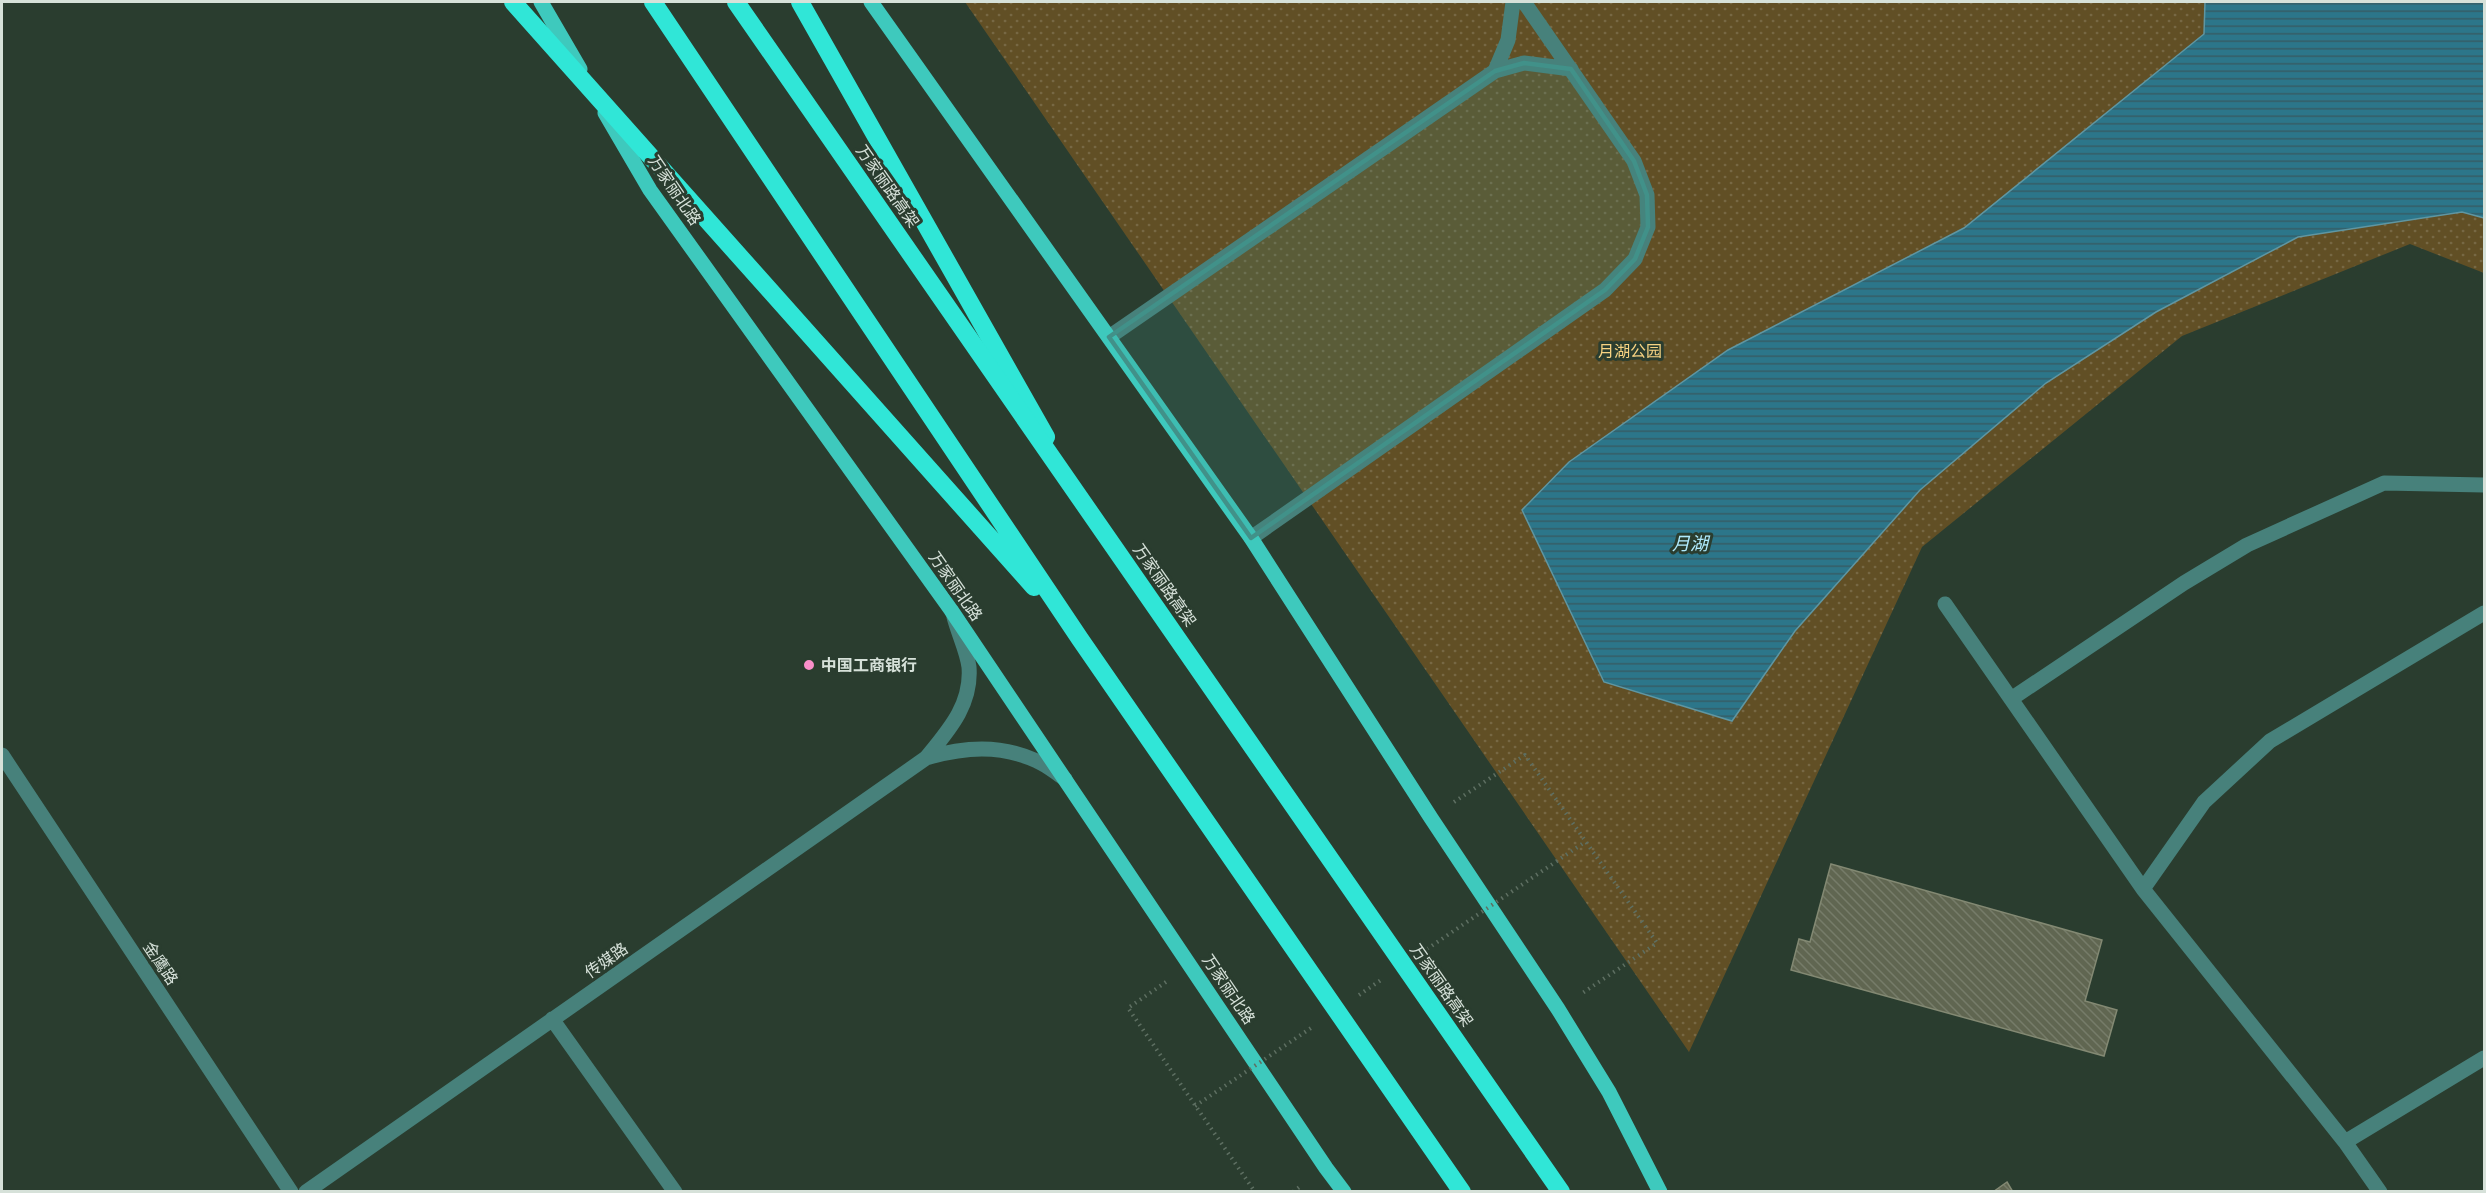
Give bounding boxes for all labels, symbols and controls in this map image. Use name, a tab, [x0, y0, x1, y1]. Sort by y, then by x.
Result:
street label: 万家丽路高架	[853, 142, 922, 230]
street label: 万家丽北路	[645, 152, 704, 228]
park label: 月湖公园	[1598, 343, 1662, 360]
water label: 月湖	[1672, 534, 1711, 554]
street label: 万家丽路高架	[1130, 541, 1199, 629]
street label: 万家丽北路	[926, 549, 986, 624]
place label: 中国工商银行	[821, 657, 917, 674]
marker: 中国工商银行	[802, 658, 816, 672]
street label: 金鹰路	[140, 939, 181, 988]
street label: 传媒路	[582, 940, 631, 981]
street label: 万家丽路高架	[1407, 941, 1476, 1029]
street label: 万家丽北路	[1199, 951, 1258, 1027]

